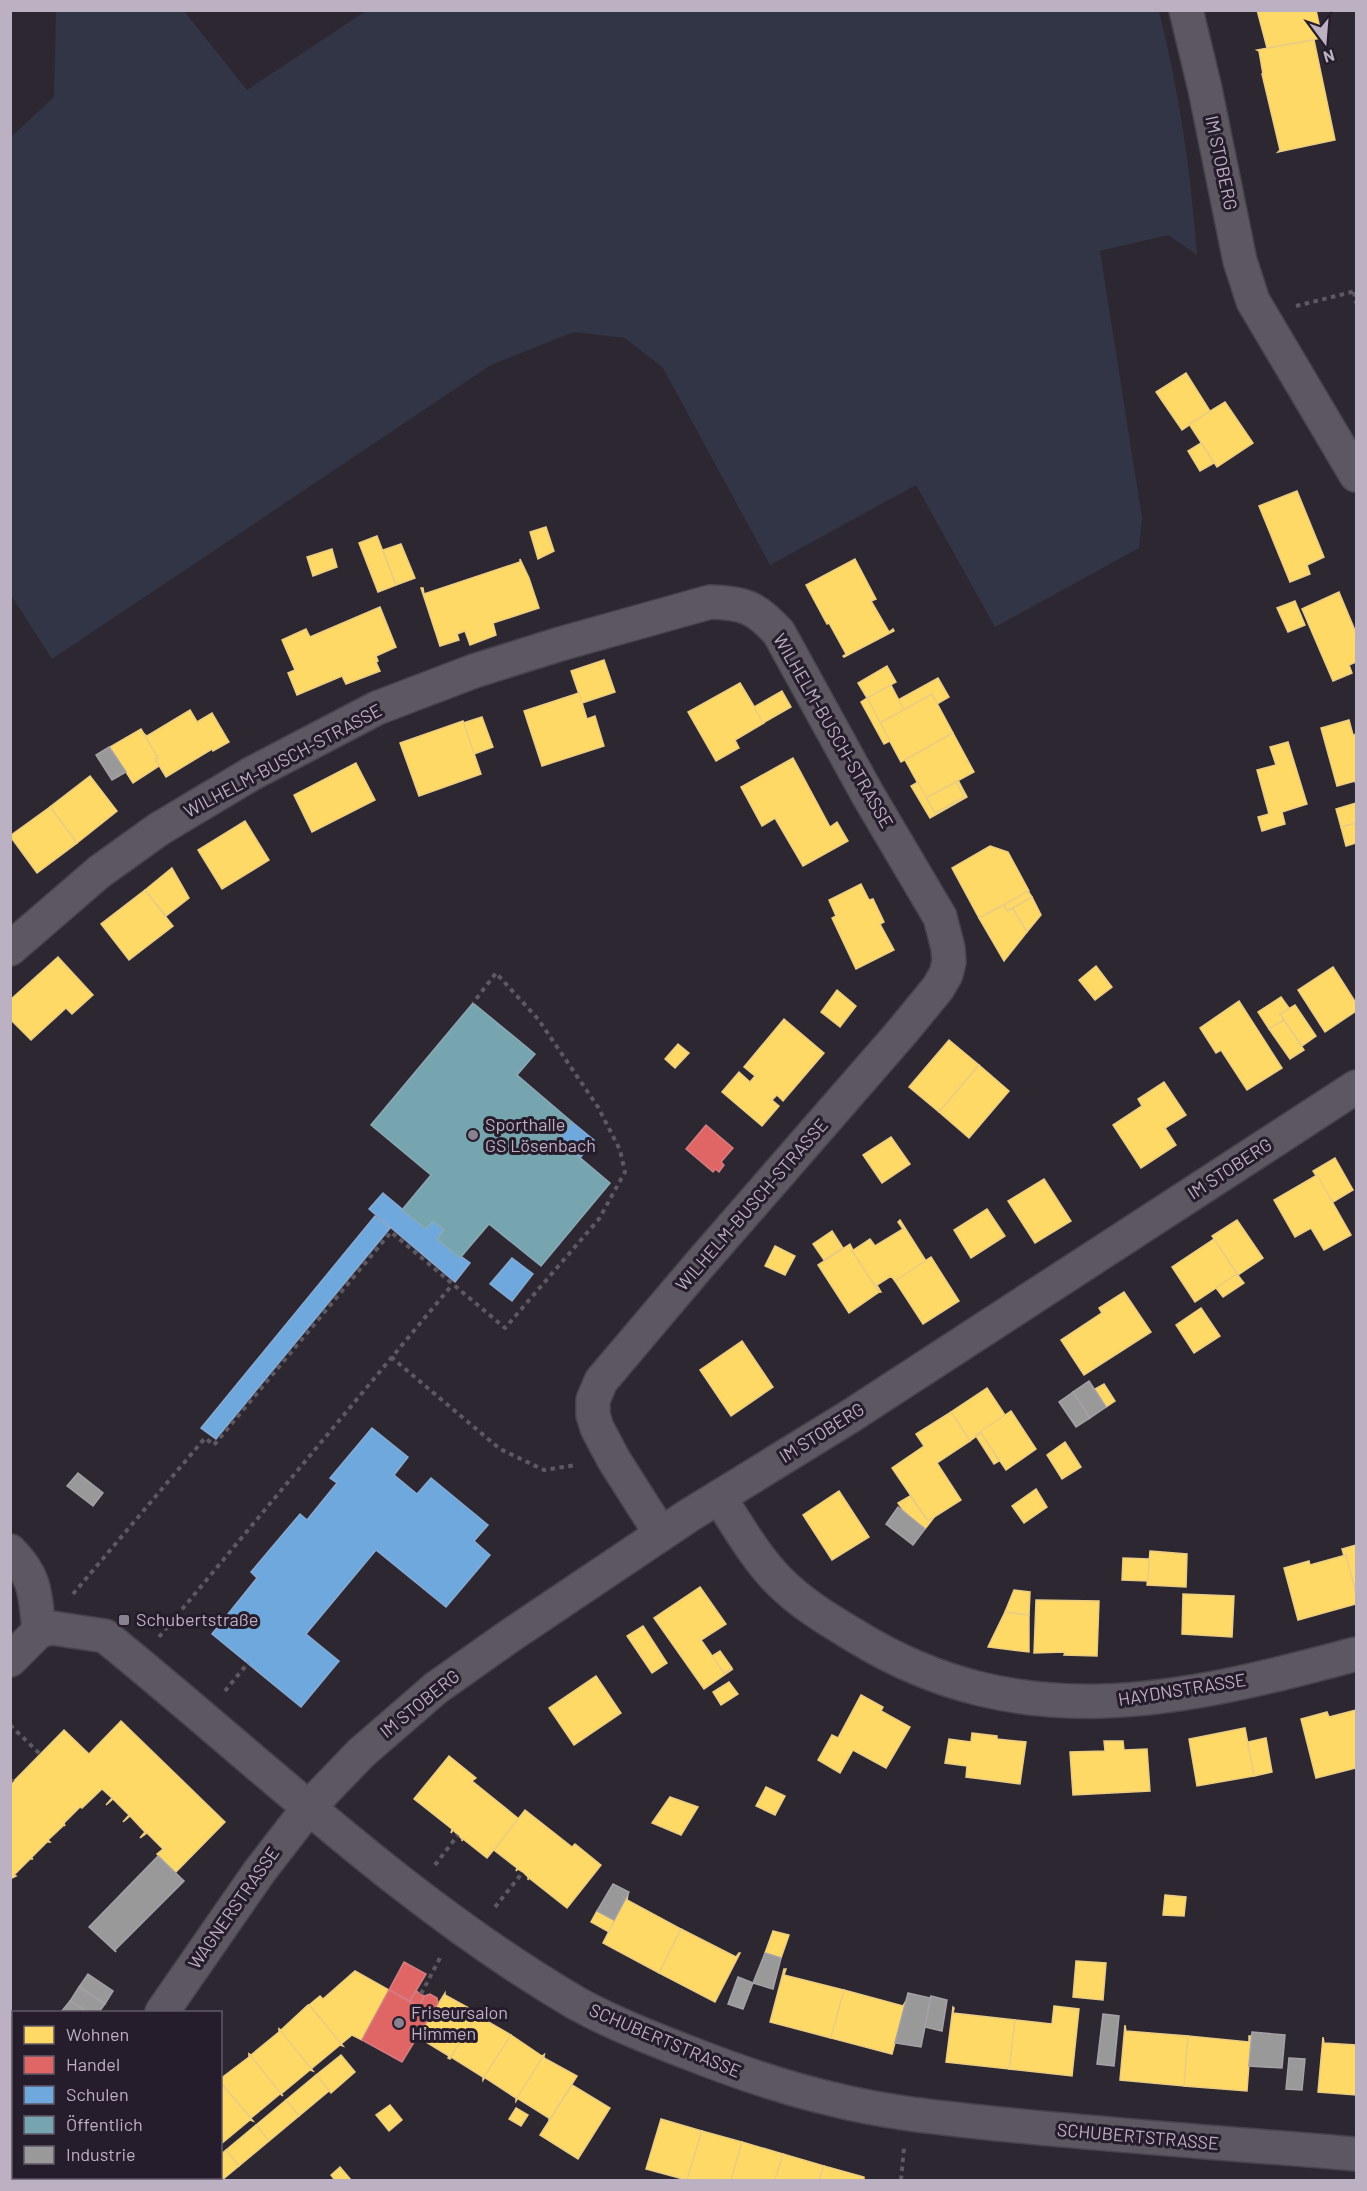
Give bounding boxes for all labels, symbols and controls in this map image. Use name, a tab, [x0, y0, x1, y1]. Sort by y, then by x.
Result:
north arrow	[1295, 12, 1355, 72]
text: N	[1322, 46, 1337, 67]
street label: IM STOBERG	[1201, 114, 1243, 212]
street label: WILHELM-BUSCH-STRASSE	[769, 629, 899, 832]
street label: WILHELM-BUSCH-STRASSE	[180, 699, 385, 822]
place label: Sporthalle GS Lösenbach	[485, 1113, 596, 1156]
street label: WILHELM-BUSCH-STRASSE	[670, 1114, 832, 1295]
marker: Sporthalle GS Lösenbach	[466, 1128, 480, 1142]
street label: IM STOBERG	[1183, 1133, 1276, 1204]
street label: IM STOBERG	[775, 1397, 868, 1467]
place label: Schubertstraße	[136, 1608, 258, 1630]
marker: Schubertstraße	[117, 1613, 131, 1627]
street label: IM STOBERG	[375, 1664, 464, 1742]
street label: HAYDNSTRASSE	[1116, 1668, 1247, 1710]
street label: WAGNERSTRASSE	[183, 1842, 283, 1973]
street label: SCHUBERTSTRASSE	[586, 1998, 744, 2082]
place label: Friseursalon Himmen	[411, 2001, 508, 2044]
legend	[12, 2011, 222, 2179]
marker: Friseursalon Himmen	[392, 2016, 406, 2030]
text: Wohnen	[66, 2023, 129, 2045]
text: Handel	[66, 2053, 120, 2075]
text: Schulen	[66, 2083, 129, 2105]
text: Öffentlich	[66, 2113, 143, 2135]
street label: SCHUBERTSTRASSE	[1056, 2118, 1220, 2154]
text: Industrie	[66, 2143, 136, 2165]

